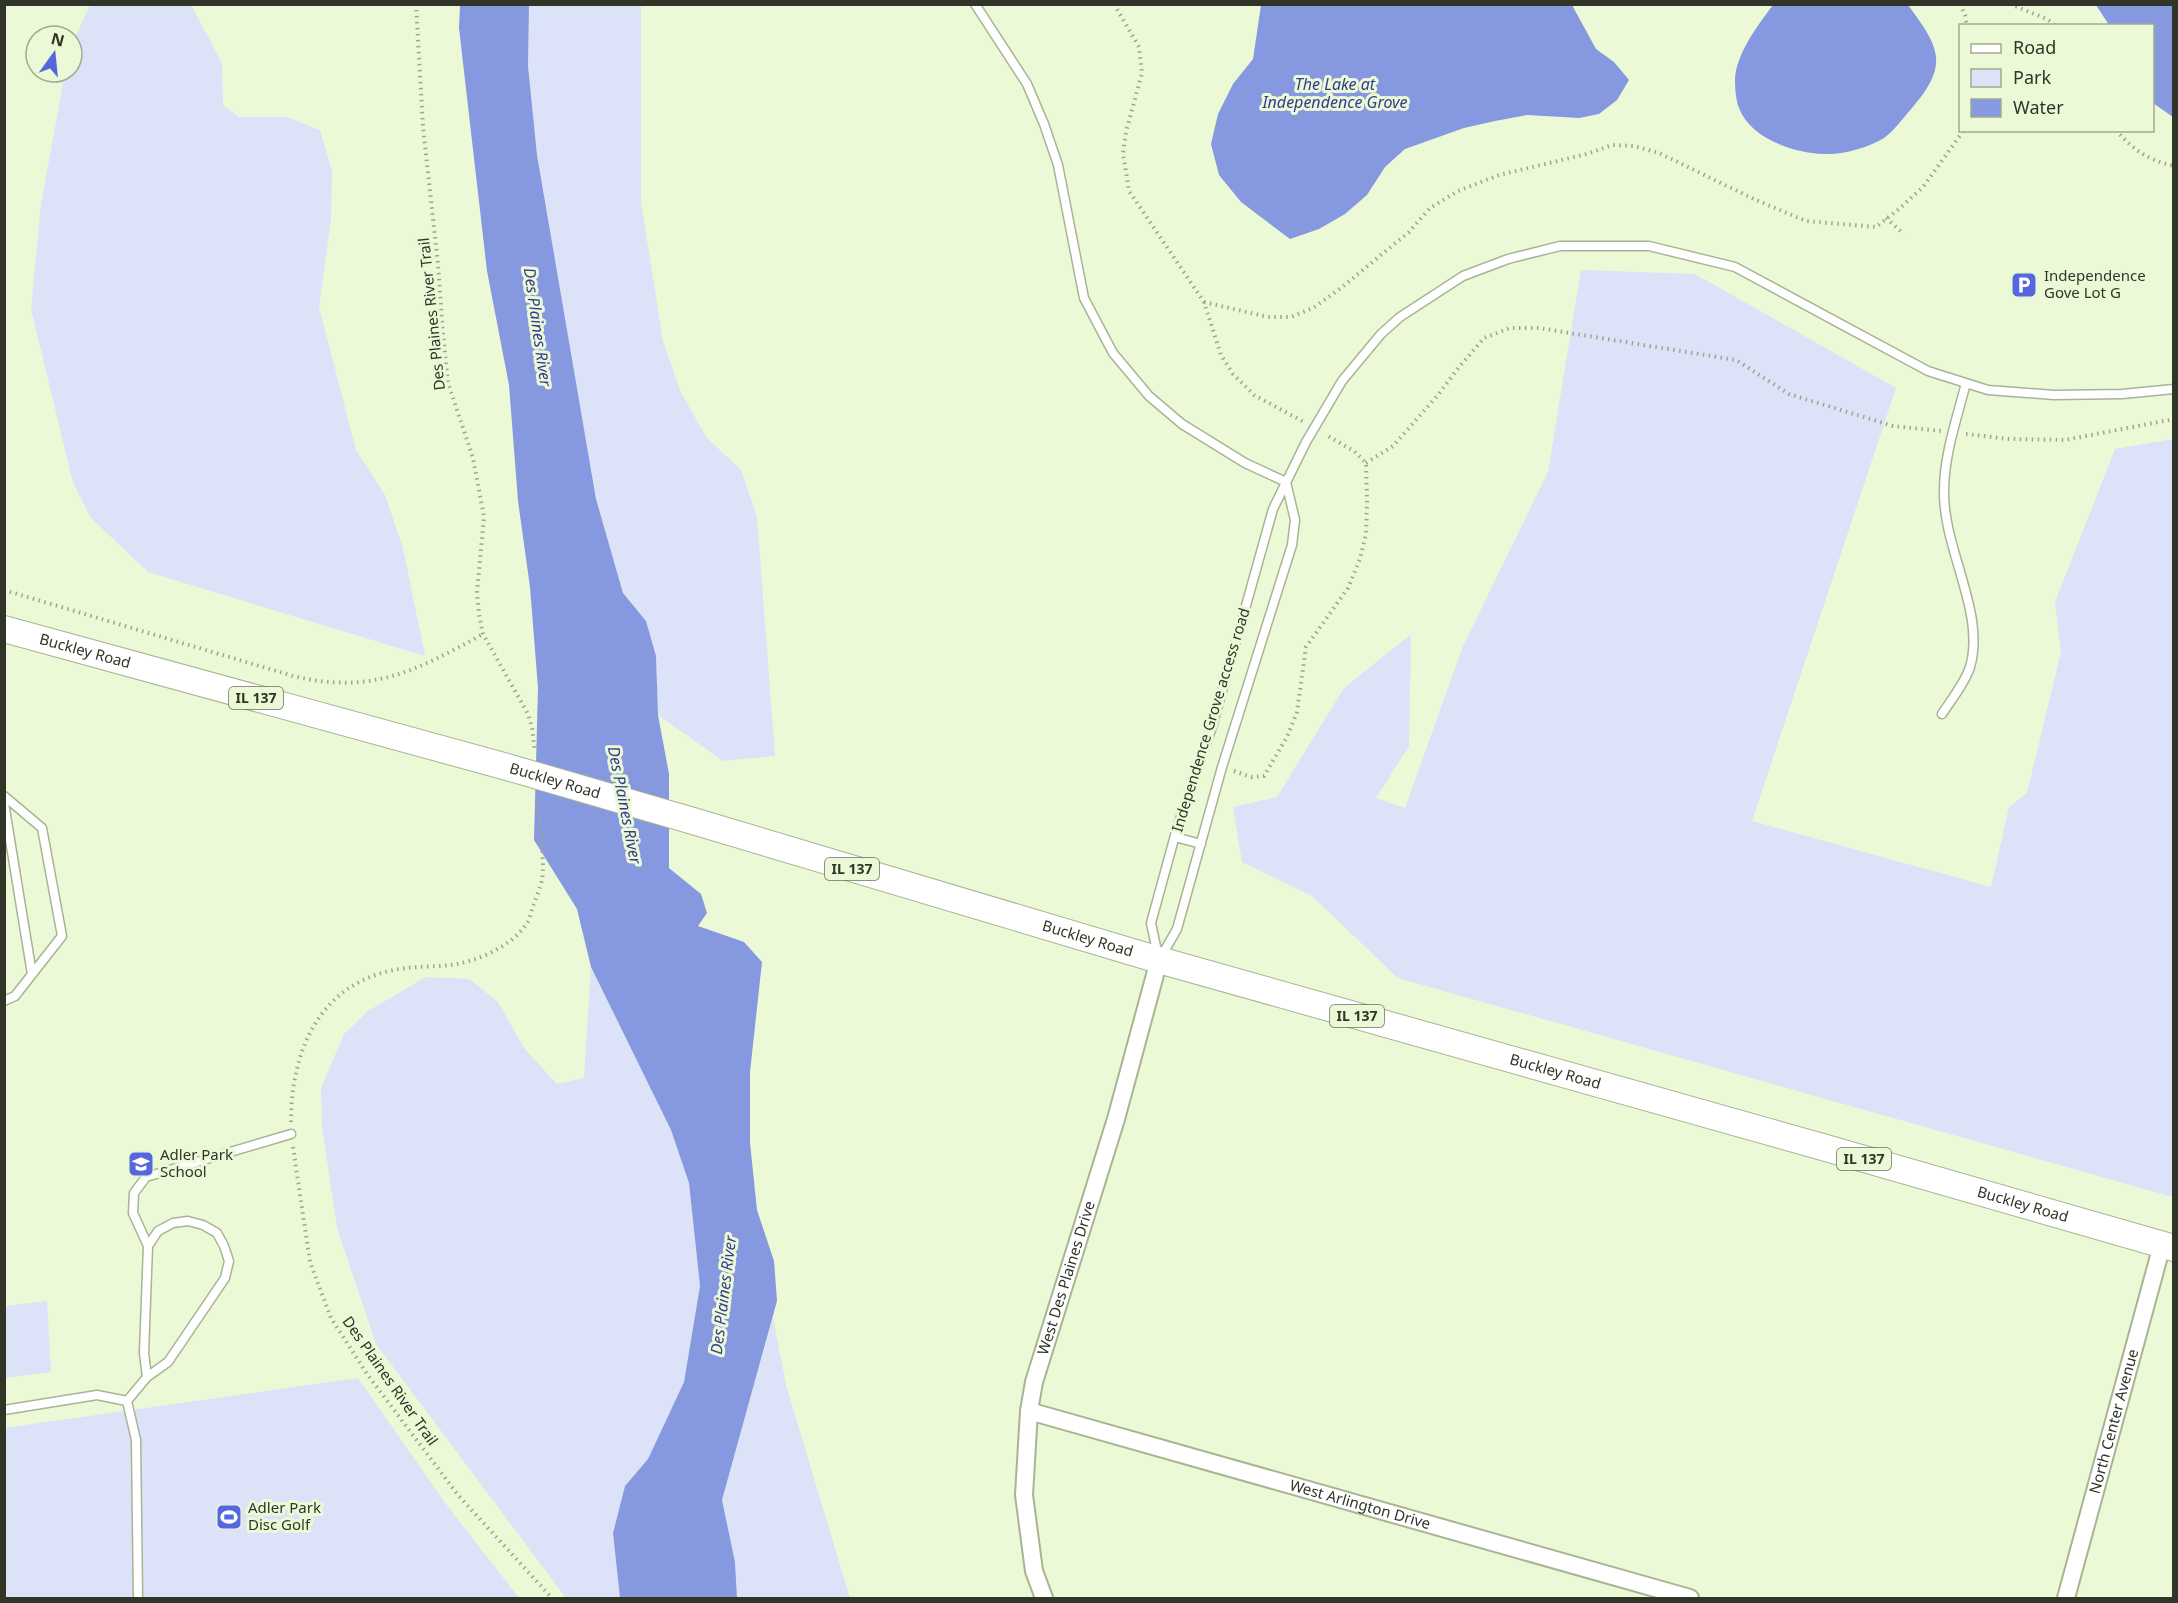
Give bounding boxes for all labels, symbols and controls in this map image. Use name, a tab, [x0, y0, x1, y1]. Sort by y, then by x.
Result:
north arrow	[24, 24, 84, 84]
legend	[1959, 24, 2154, 132]
text: N	[49, 27, 67, 52]
text: Road	[2013, 35, 2056, 59]
text: Park	[2013, 65, 2051, 89]
water label: The Lake at Independence Grove	[1261, 73, 1408, 113]
text: Water	[2013, 95, 2064, 119]
street label: Des Plaines River Trail	[413, 237, 449, 392]
place label: Independence Gove Lot G	[2044, 265, 2146, 302]
water label: Des Plaines River	[519, 266, 557, 388]
parking icon: Independence Gove Lot G	[2009, 270, 2039, 300]
street label: Independence Grove access road	[1166, 605, 1254, 834]
street label: Buckley Road	[37, 628, 133, 672]
road number: IL 137	[229, 687, 283, 709]
water label: Des Plaines River	[603, 744, 647, 866]
street label: Buckley Road	[507, 757, 603, 803]
road number: IL 137	[825, 858, 879, 880]
street label: Buckley Road	[1040, 915, 1136, 961]
road number: IL 137	[1330, 1005, 1384, 1027]
street label: Buckley Road	[1508, 1048, 1603, 1093]
place label: Adler Park School	[160, 1144, 233, 1181]
road number: IL 137	[1837, 1148, 1891, 1170]
school or university icon: Adler Park School	[126, 1149, 156, 1179]
street label: Buckley Road	[1975, 1181, 2071, 1226]
street label: West Des Plaines Drive	[1032, 1198, 1099, 1357]
water label: Des Plaines River	[705, 1234, 741, 1356]
street label: Des Plaines River Trail	[339, 1312, 443, 1449]
street label: North Center Avenue	[2084, 1347, 2142, 1496]
street label: West Arlington Drive	[1288, 1474, 1433, 1533]
place label: Adler Park Disc Golf	[248, 1497, 321, 1534]
sports icon: Adler Park Disc Golf	[214, 1502, 244, 1532]

